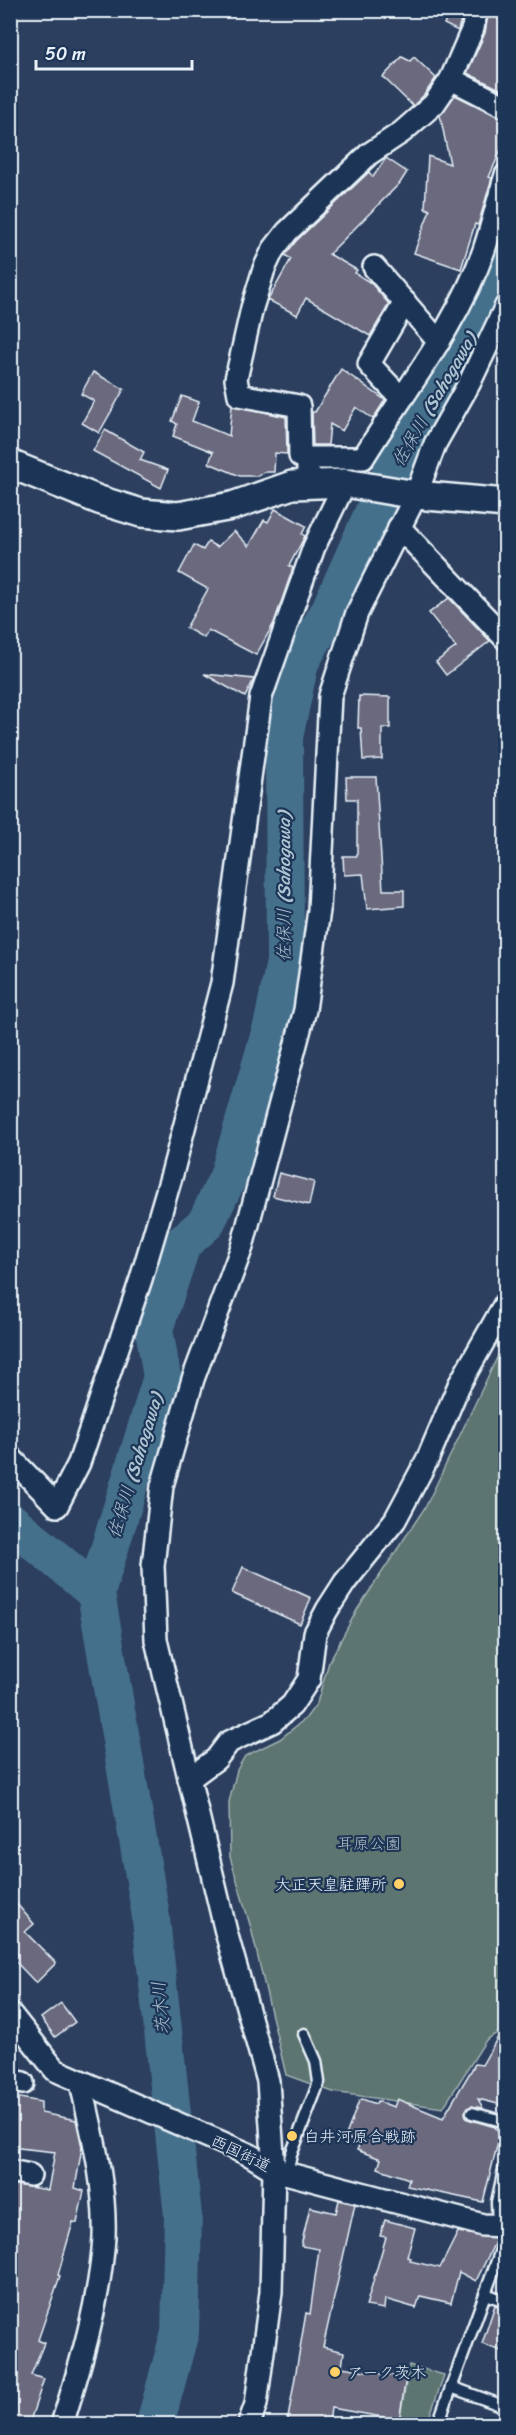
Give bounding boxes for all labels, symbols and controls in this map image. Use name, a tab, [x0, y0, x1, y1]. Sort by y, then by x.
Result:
scale bar	[36, 33, 192, 71]
text: 50 m	[45, 38, 86, 70]
water label: 佐保川 (Sahogawa)	[383, 324, 487, 473]
water label: 佐保川 (Sahogawa)	[268, 808, 300, 962]
water label: 佐保川 (Sahogawa)	[98, 1386, 173, 1542]
park label: 耳原公園	[337, 1829, 401, 1858]
place label: 大正天皇駐蹕所	[275, 1870, 387, 1899]
marker: 大正天皇駐蹕所	[392, 1877, 406, 1891]
water label: 茨木川	[142, 1979, 180, 2037]
place label: 白井河原合戦跡	[304, 2122, 416, 2151]
street label: 西国街道	[206, 2126, 276, 2180]
marker: 白井河原合戦跡	[285, 2129, 299, 2143]
place label: アーク茨木	[347, 2358, 426, 2387]
marker: アーク茨木	[328, 2365, 342, 2379]

